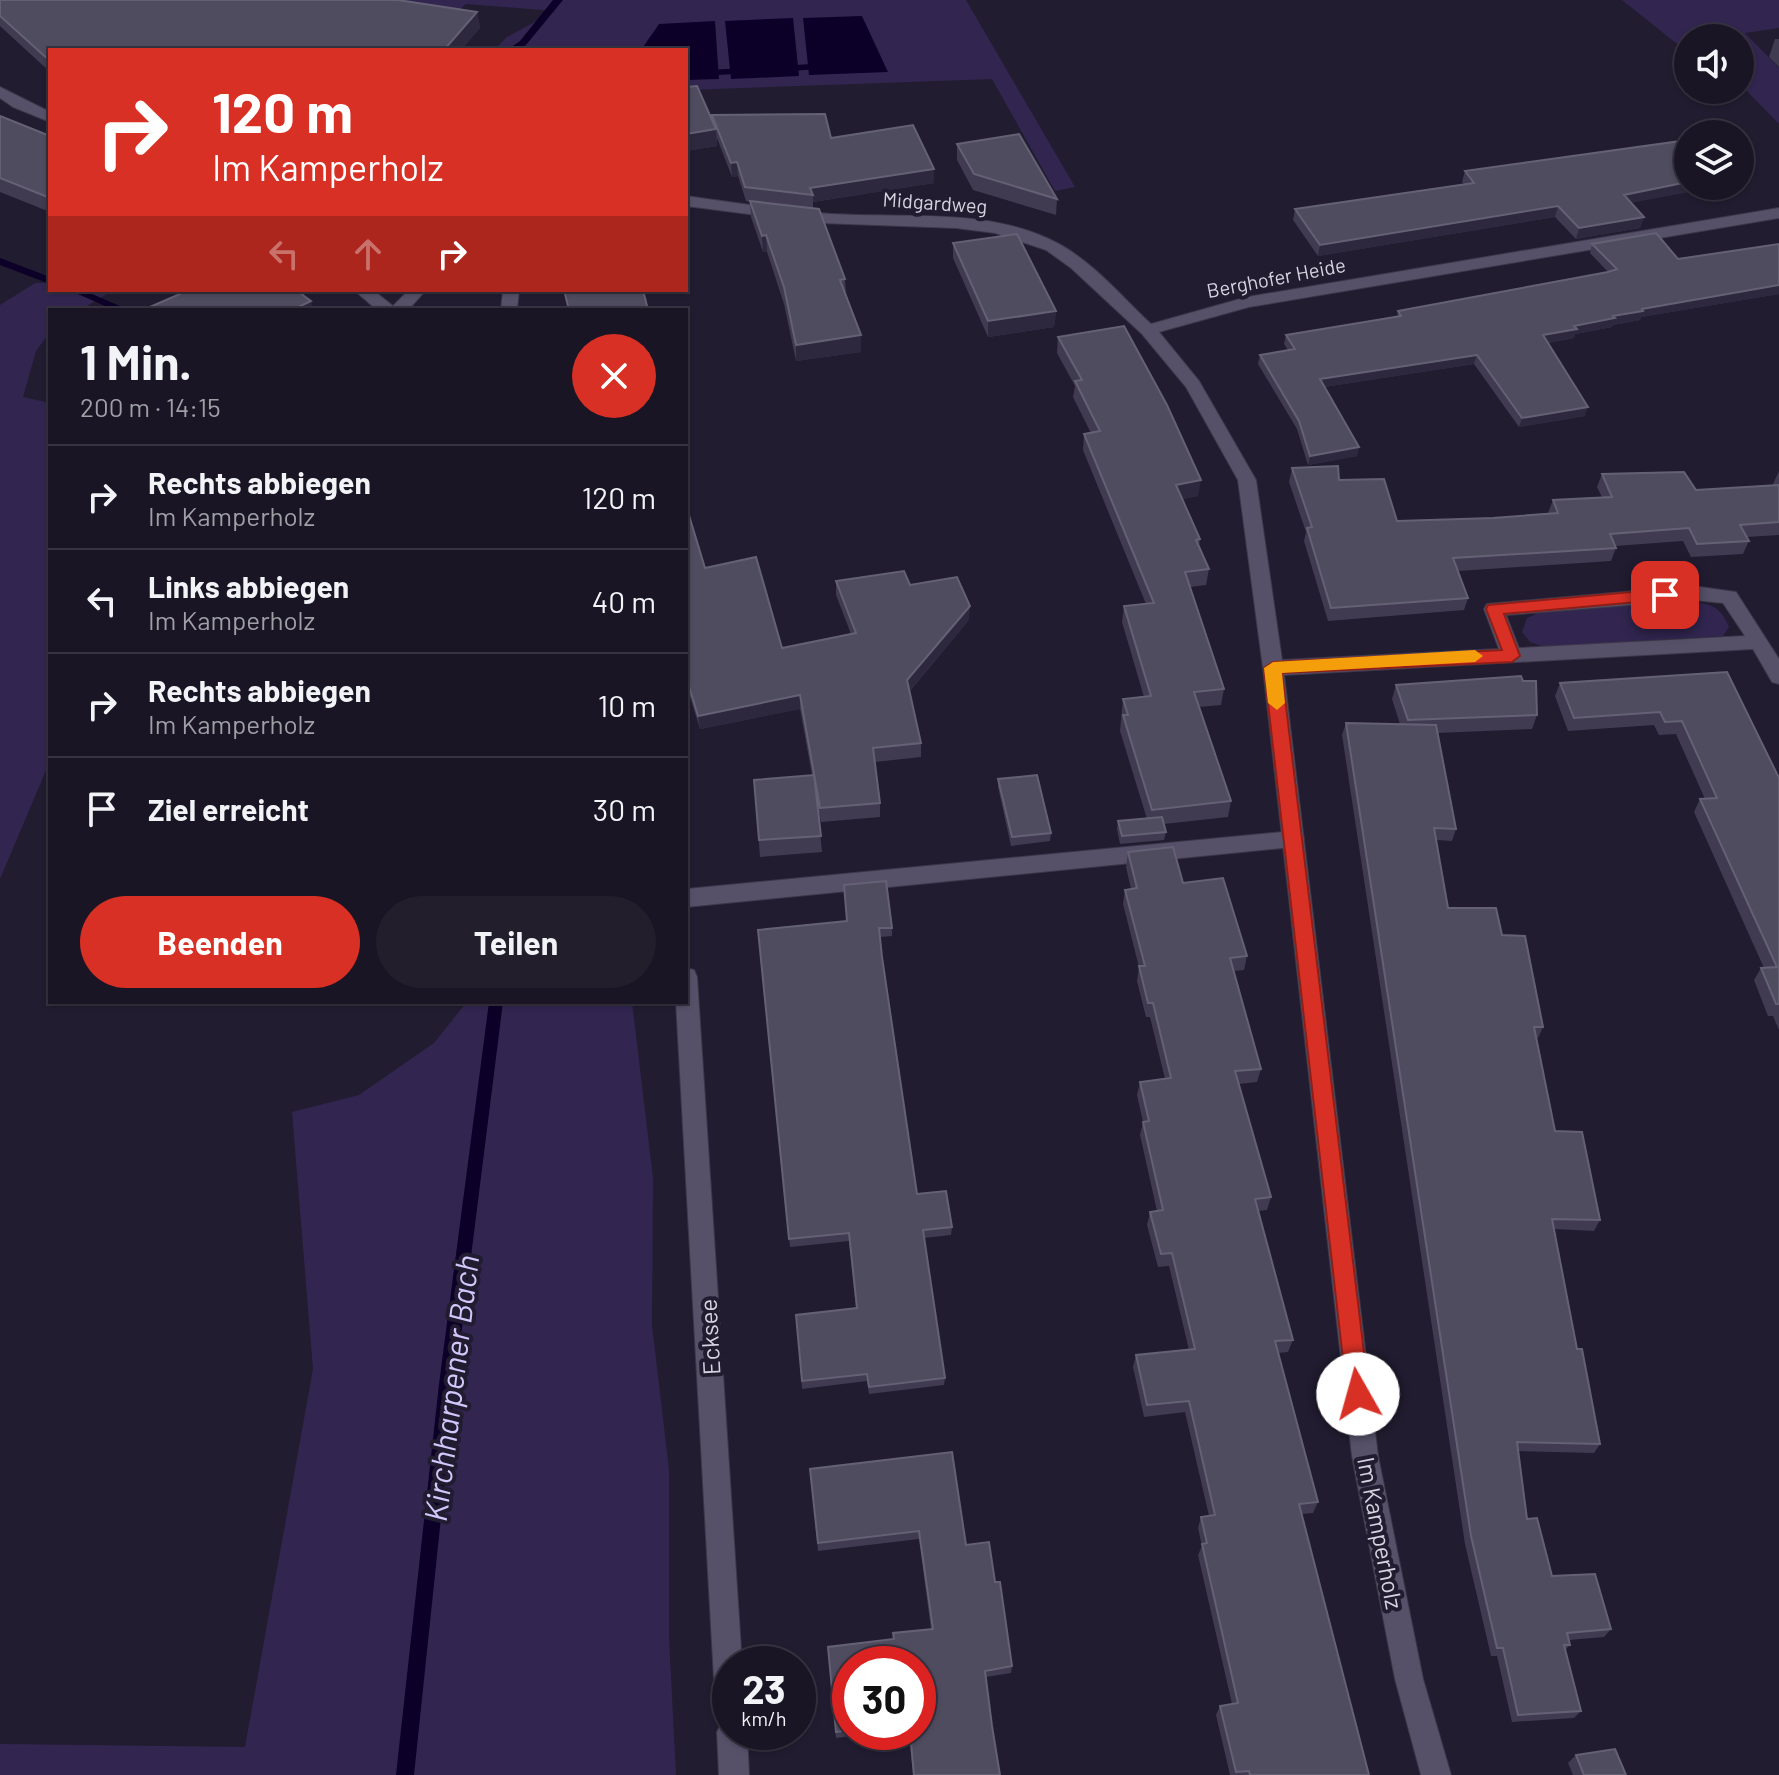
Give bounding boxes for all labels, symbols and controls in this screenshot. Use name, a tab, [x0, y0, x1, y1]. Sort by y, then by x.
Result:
map controls	[1674, 24, 1754, 200]
button: sound	[1674, 24, 1754, 104]
text: 120 m	[212, 77, 353, 144]
icon: right	[80, 80, 184, 184]
button: layers	[1674, 120, 1754, 200]
text: Im Kamperholz	[212, 145, 443, 188]
street label: Midgardweg	[882, 186, 988, 218]
icon: left	[262, 232, 306, 276]
icon: ahead	[346, 232, 390, 276]
icon: right	[430, 232, 474, 276]
street label: Berghofer Heide	[1205, 252, 1347, 302]
text: 1 Min.	[80, 332, 192, 390]
button: close	[572, 334, 656, 418]
text: 200 m · 14:15	[80, 391, 221, 422]
text: Rechts abbiegen	[148, 464, 371, 500]
icon: right	[80, 475, 124, 519]
text: 120 m	[582, 479, 656, 515]
text: Im Kamperholz	[148, 500, 315, 531]
pin	[1631, 561, 1699, 629]
text: Links abbiegen	[148, 568, 349, 604]
icon: arrive	[1643, 573, 1687, 617]
icon: left	[80, 579, 124, 623]
text: 40 m	[592, 583, 656, 619]
text: Im Kamperholz	[148, 604, 315, 635]
text: Rechts abbiegen	[148, 672, 371, 708]
icon: right	[80, 683, 124, 727]
text: 10 m	[598, 687, 656, 723]
text: Im Kamperholz	[148, 708, 315, 739]
icon: arrive	[80, 787, 124, 831]
text: Ziel erreicht	[148, 791, 309, 827]
text: 30 m	[593, 791, 656, 827]
button: Beenden	[80, 896, 360, 988]
button: Teilen	[376, 896, 656, 988]
water label: Kirchharpener Bach	[415, 1252, 485, 1524]
street label: Ecksee	[693, 1298, 725, 1376]
position arrow	[1316, 1352, 1400, 1436]
street label: Im Kamperholz	[1352, 1455, 1410, 1611]
speed limit sign: 30	[832, 1646, 936, 1750]
text: 23	[742, 1664, 786, 1712]
text: km/h	[741, 1706, 787, 1730]

